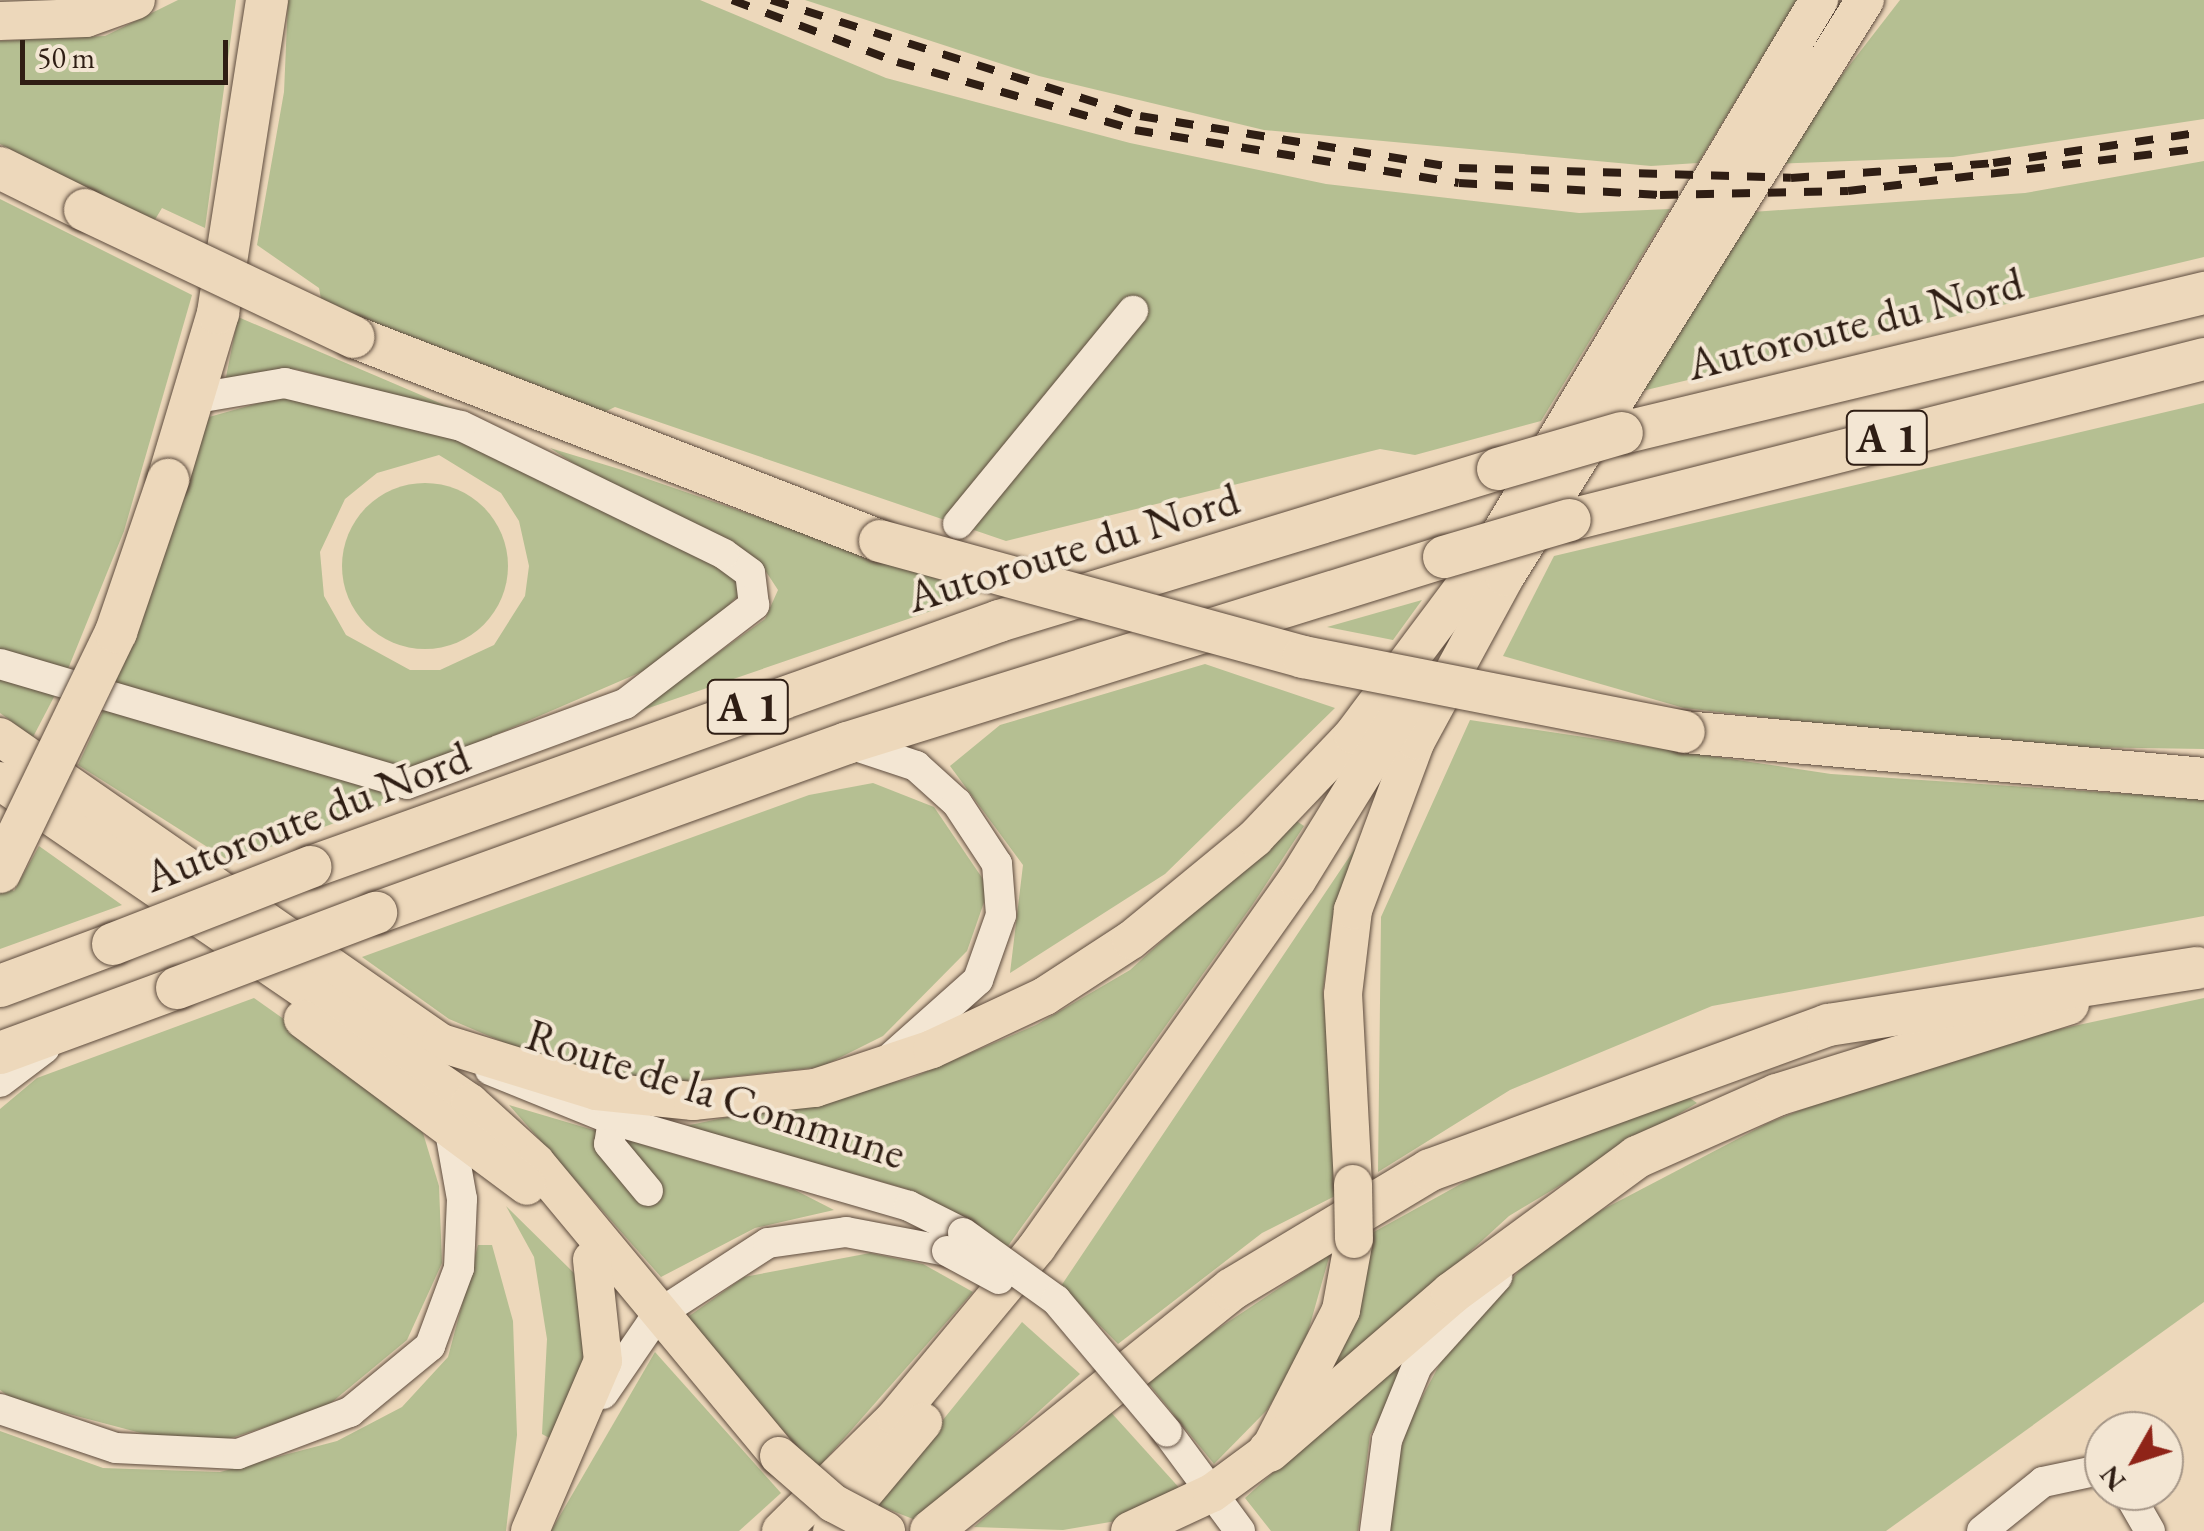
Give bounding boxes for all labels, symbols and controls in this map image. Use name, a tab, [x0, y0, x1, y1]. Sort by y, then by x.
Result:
scale bar	[25, 20, 232, 82]
text: 50 m	[37, 38, 95, 77]
street label: Autoroute du Nord	[1681, 256, 2029, 392]
road number: A 1	[1844, 401, 1930, 475]
street label: Autoroute du Nord	[901, 472, 1245, 624]
road number: A 1	[706, 670, 790, 744]
street label: Autoroute du Nord	[137, 730, 477, 904]
street label: Route de la Commune	[520, 1007, 912, 1181]
north arrow	[2084, 1411, 2184, 1511]
text: N	[2091, 1458, 2133, 1499]

